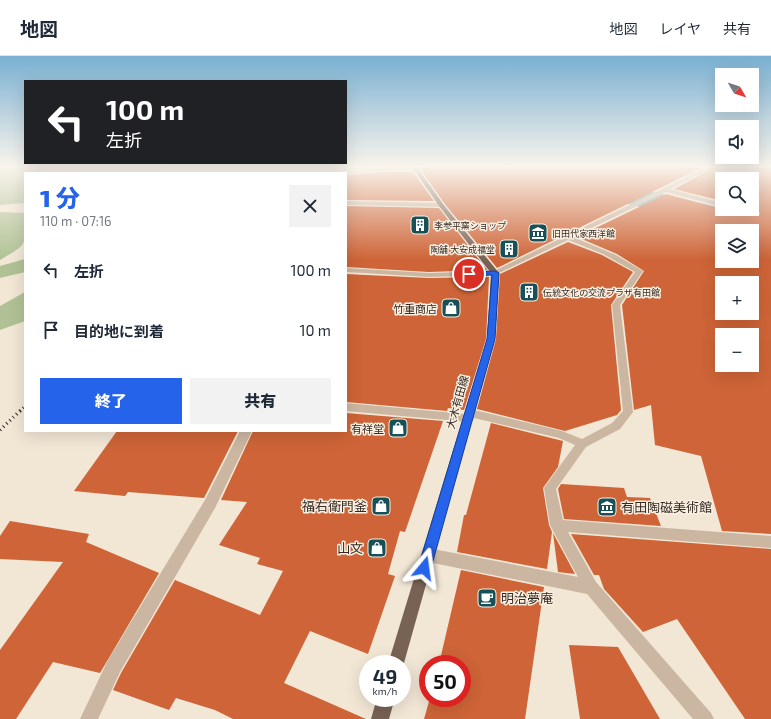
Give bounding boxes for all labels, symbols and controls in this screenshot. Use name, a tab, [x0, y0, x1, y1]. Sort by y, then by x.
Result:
text: 地図	[20, 17, 58, 40]
text: 地図	[609, 20, 637, 37]
text: レイヤ	[659, 20, 701, 37]
text: 共有	[723, 20, 751, 37]
north arrow	[715, 68, 759, 112]
map controls	[715, 68, 759, 372]
text: 100 m	[106, 92, 184, 126]
icon: left	[40, 96, 92, 148]
button: sound	[715, 120, 759, 164]
text: 左折	[106, 129, 142, 151]
button: search	[715, 172, 759, 216]
text: 1 分	[40, 183, 80, 212]
button: close	[289, 185, 331, 227]
text: 110 m · 07:16	[40, 213, 112, 229]
building icon: 李参平窯ショップ	[409, 214, 431, 236]
place label: 李参平窯ショップ	[434, 220, 506, 231]
museum icon: 旧田代家西洋館	[527, 222, 549, 244]
button: layers	[715, 224, 759, 268]
place label: 旧田代家西洋館	[552, 228, 615, 239]
building icon: 陶舗 大安成福堂	[498, 238, 520, 260]
place label: 陶舗 大安成福堂	[430, 244, 495, 255]
pin	[452, 257, 486, 291]
icon: left	[40, 259, 62, 281]
text: 100 m	[290, 261, 331, 279]
text: 左折	[74, 262, 104, 280]
icon: arrive	[458, 263, 480, 285]
button: +	[715, 276, 759, 320]
building icon: 伝統文化の交流プラザ有田館	[518, 281, 540, 303]
place label: 伝統文化の交流プラザ有田館	[542, 287, 660, 298]
shop icon: 竹重商店	[440, 297, 462, 319]
place label: 竹重商店	[393, 302, 437, 315]
icon: arrive	[40, 319, 62, 341]
text: 10 m	[299, 321, 331, 339]
text: 目的地に到着	[74, 322, 164, 340]
button: −	[715, 328, 759, 372]
street label: 大木有田線	[443, 374, 471, 430]
button: 終了	[40, 378, 182, 424]
button: 共有	[190, 378, 331, 424]
shop icon: 有祥堂	[387, 417, 409, 439]
place label: 有祥堂	[351, 422, 384, 435]
shop icon: 福右衛門釜	[370, 495, 392, 517]
museum icon: 有田陶磁美術館	[596, 496, 618, 518]
place label: 福右衛門釜	[302, 498, 367, 514]
place label: 有田陶磁美術館	[621, 499, 712, 515]
shop icon: 山文	[366, 537, 388, 559]
place label: 山文	[337, 540, 363, 556]
position arrow	[403, 547, 445, 589]
cafe icon: 明治夢庵	[476, 587, 498, 609]
place label: 明治夢庵	[501, 590, 553, 606]
speed limit sign: 50	[419, 655, 471, 707]
text: 49	[373, 664, 397, 688]
text: km/h	[373, 685, 397, 697]

